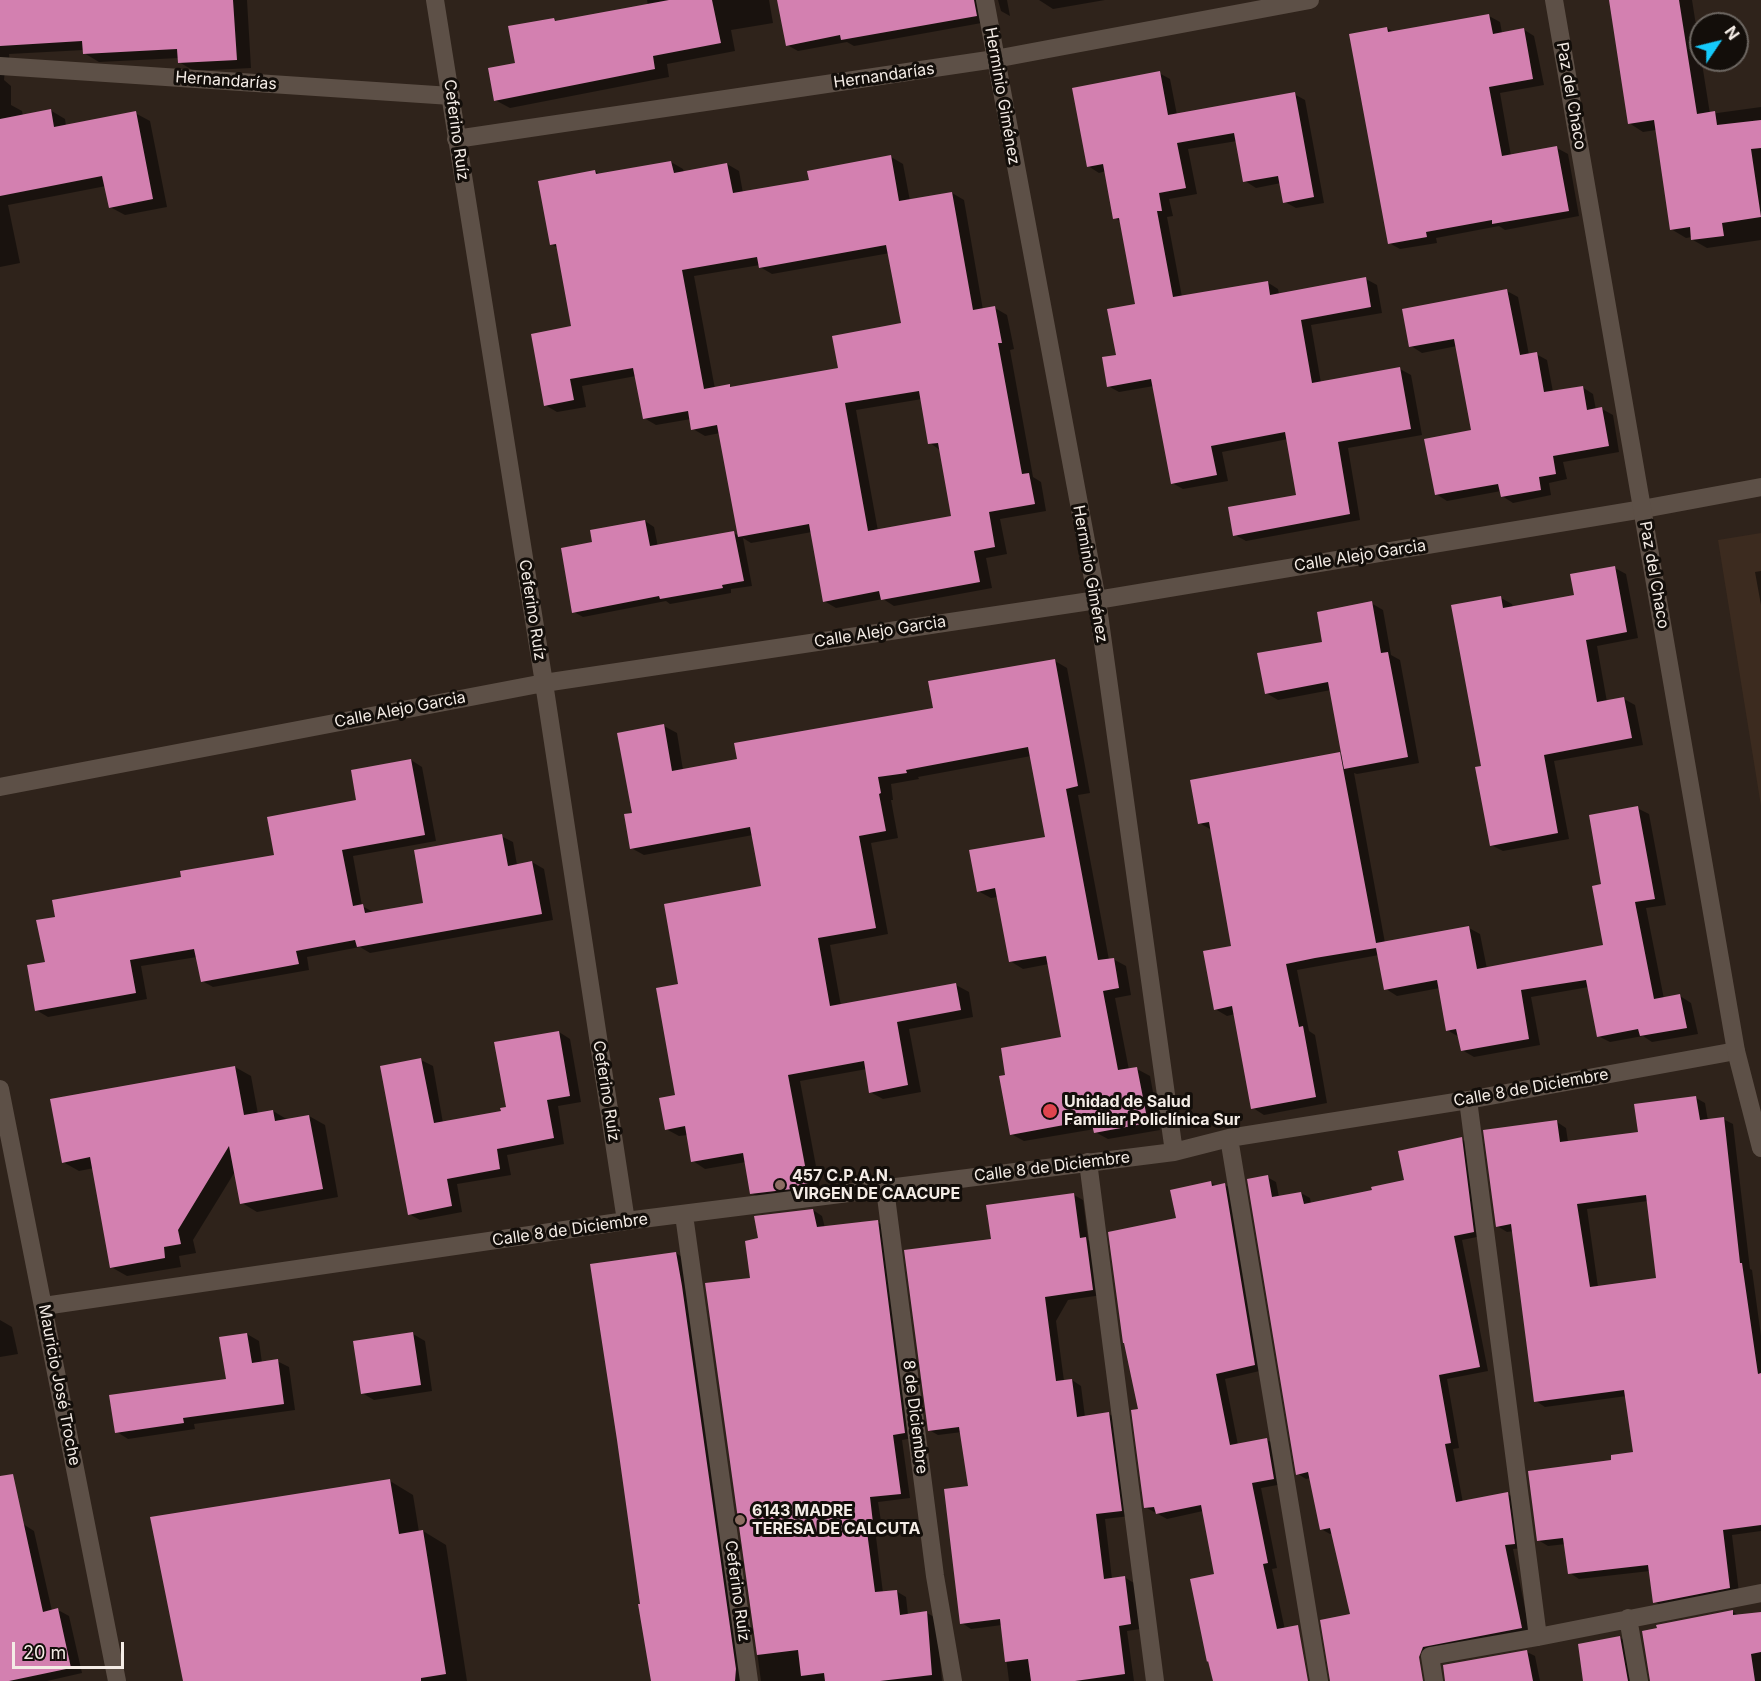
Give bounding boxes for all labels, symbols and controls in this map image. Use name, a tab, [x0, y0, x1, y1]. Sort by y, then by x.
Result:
north arrow	[1689, 12, 1749, 72]
text: N	[1720, 22, 1744, 44]
street label: Herminio Giménez	[980, 26, 1024, 166]
street label: Paz del Chaco	[1552, 41, 1590, 151]
street label: Hernandarías	[832, 59, 936, 93]
street label: Hernandarías	[175, 68, 277, 94]
street label: Ceferino Ruíz	[439, 78, 473, 182]
street label: Herminio Giménez	[1068, 504, 1112, 644]
street label: Paz del Chaco	[1635, 520, 1673, 630]
street label: Calle Alejo Garcia	[1293, 536, 1427, 576]
street label: Ceferino Ruíz	[515, 558, 549, 662]
street label: Calle Alejo Garcia	[813, 612, 947, 652]
street label: Calle Alejo Garcia	[333, 688, 467, 732]
street label: Ceferino Ruíz	[589, 1039, 623, 1143]
street label: Calle 8 de Diciembre	[1452, 1065, 1610, 1111]
place label: Unidad de Salud Familiar Policlínica Sur	[1064, 1092, 1240, 1130]
marker: Unidad de Salud Familiar Policlínica Sur	[1041, 1102, 1059, 1120]
street label: Calle 8 de Diciembre	[973, 1148, 1131, 1186]
place label: 457 C.P.A.N. VIRGEN DE CAACUPE	[792, 1166, 960, 1204]
marker: 457 C.P.A.N. VIRGEN DE CAACUPE	[773, 1178, 787, 1192]
street label: Calle 8 de Diciembre	[491, 1210, 649, 1250]
street label: Mauricio José Troche	[34, 1303, 84, 1467]
street label: 8 de Diciembre	[898, 1359, 932, 1475]
place label: 6143 MADRE TERESA DE CALCUTA	[752, 1501, 920, 1539]
marker: 6143 MADRE TERESA DE CALCUTA	[733, 1513, 747, 1527]
street label: Ceferino Ruíz	[720, 1539, 754, 1643]
scale bar	[15, 1630, 128, 1668]
text: 20 m	[23, 1642, 66, 1663]

